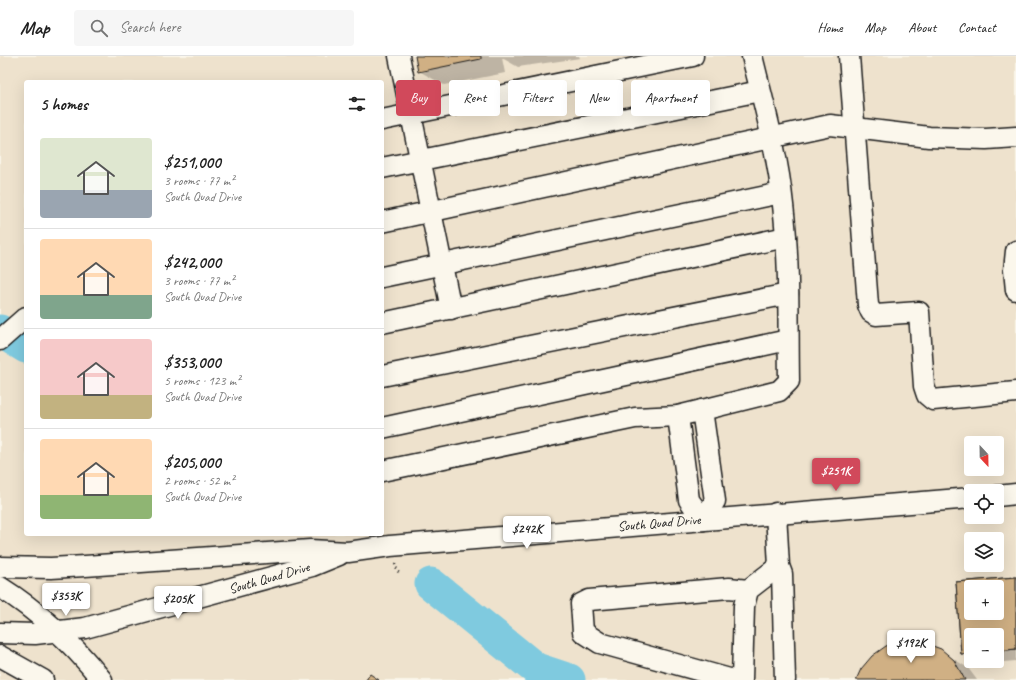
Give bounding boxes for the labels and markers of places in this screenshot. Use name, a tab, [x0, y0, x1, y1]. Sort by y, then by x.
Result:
pin: $251K	[808, 458, 864, 492]
pin: $242K	[499, 516, 555, 550]
pin: $353K	[38, 583, 94, 617]
pin: $205K	[150, 586, 206, 620]
pin: $192K	[883, 630, 939, 664]

